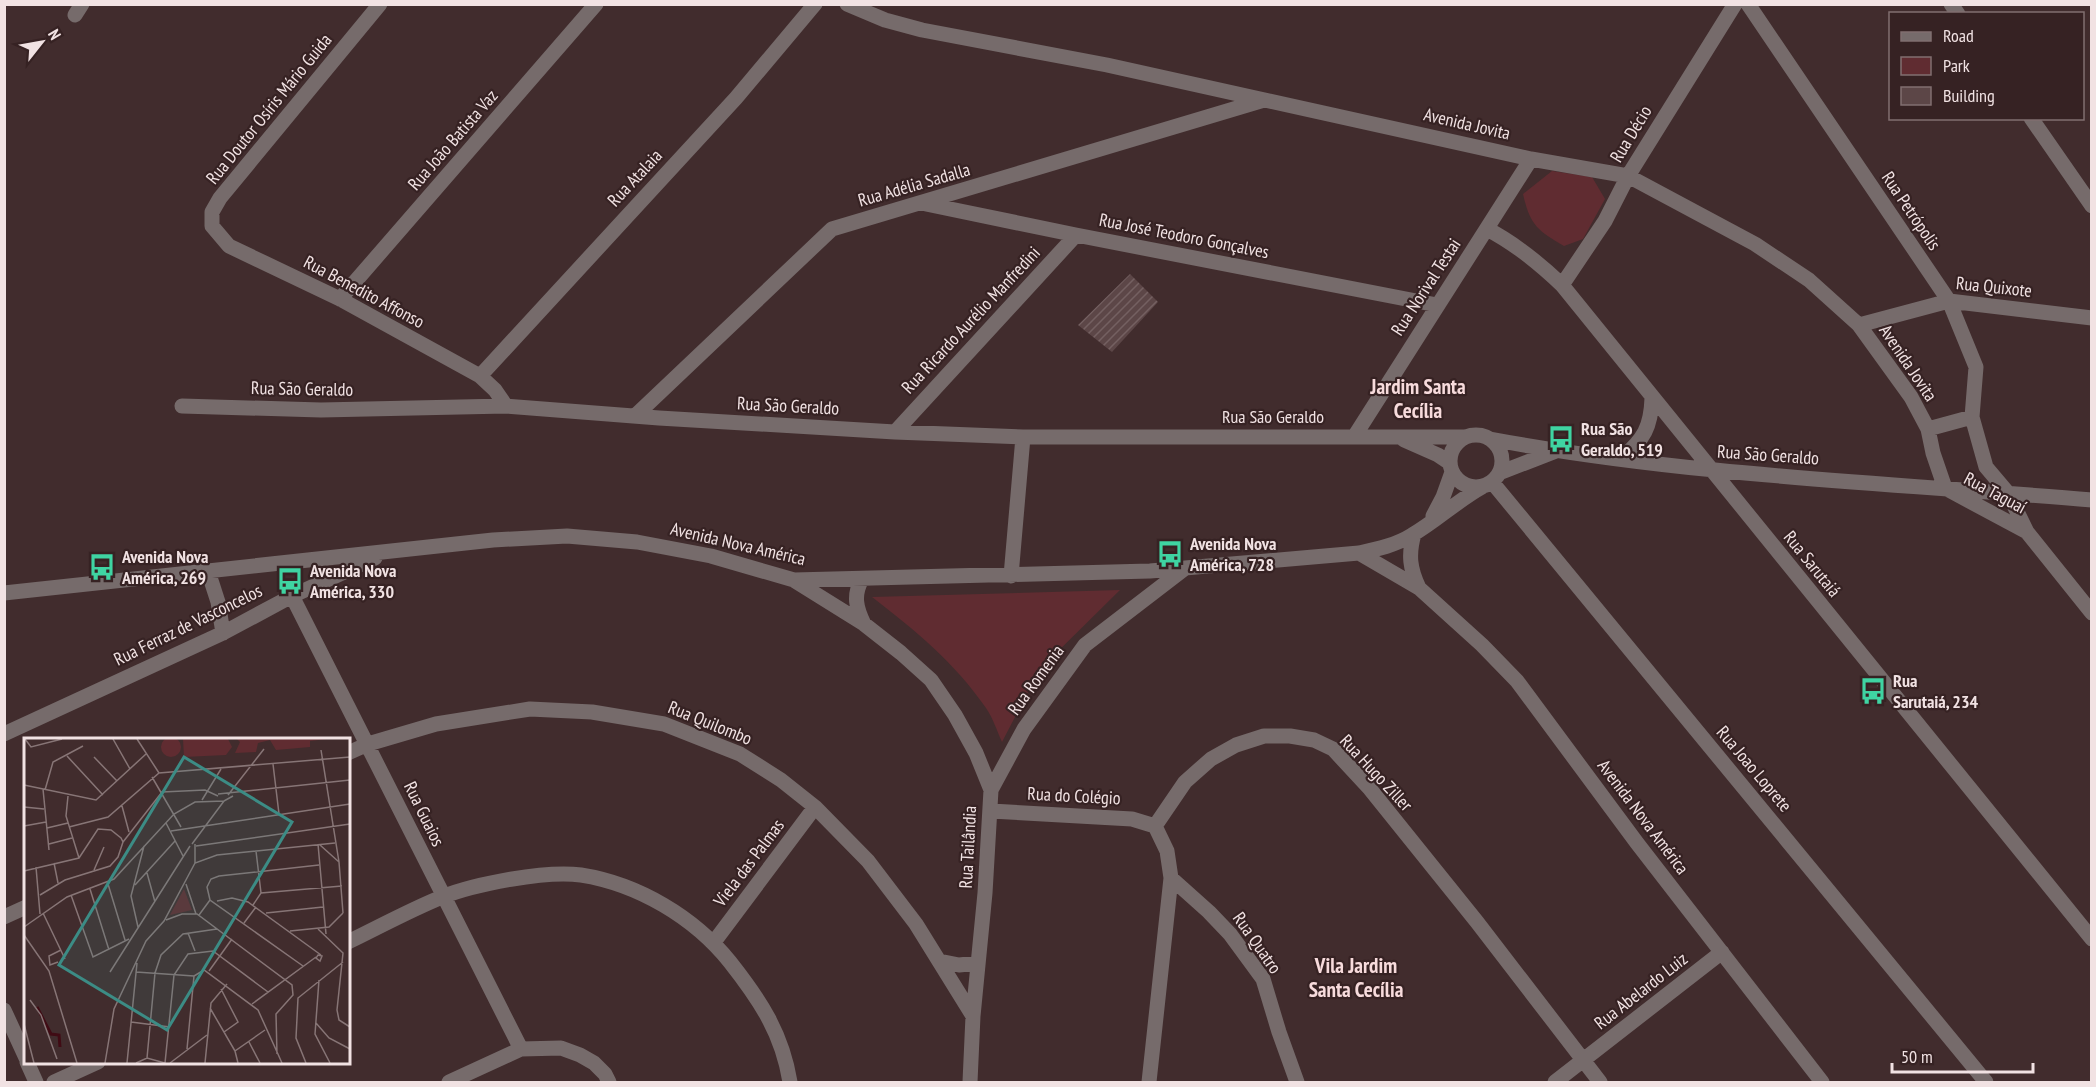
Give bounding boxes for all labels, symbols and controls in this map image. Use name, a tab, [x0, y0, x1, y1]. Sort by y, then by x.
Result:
north arrow	[12, 12, 72, 72]
legend	[1889, 12, 2084, 120]
text: Road	[1943, 24, 1974, 47]
text: N	[44, 25, 66, 43]
street label: Rua Doutor Osíris Mário Guida	[201, 29, 336, 189]
text: Park	[1943, 54, 1970, 77]
text: Building	[1943, 84, 1995, 107]
street label: Rua João Batista Vaz	[403, 85, 503, 195]
street label: Rua Décio	[1605, 101, 1657, 166]
street label: Avenida Jovita	[1422, 102, 1513, 145]
street label: Rua Atalaia	[602, 144, 667, 211]
street label: Rua Adélia Sadalla	[855, 158, 972, 211]
street label: Rua Petrópolis	[1877, 167, 1946, 254]
street label: Rua José Teodoro Gonçalves	[1097, 208, 1271, 263]
street label: Rua Norival Testai	[1386, 234, 1466, 340]
street label: Rua Ricardo Aurélio Manfredini	[896, 241, 1045, 398]
street label: Rua Benedito Affonso	[300, 250, 429, 333]
street label: Rua Quixote	[1955, 271, 2033, 302]
street label: Avenida Jovita	[1874, 320, 1943, 406]
district label: Jardim Santa Cecília	[1369, 373, 1466, 424]
street label: Rua São Geraldo	[251, 376, 353, 401]
street label: Rua São Geraldo	[736, 391, 840, 420]
street label: Rua São Geraldo	[1222, 405, 1324, 428]
place label: Rua São Geraldo, 519	[1581, 417, 1663, 461]
bus stop icon: Rua São Geraldo, 519	[1546, 424, 1576, 454]
street label: Rua São Geraldo	[1716, 439, 1820, 470]
street label: Rua Taguaí	[1960, 467, 2030, 519]
street label: Avenida Nova América	[668, 517, 808, 570]
street label: Rua Sarutaiá	[1779, 526, 1846, 601]
place label: Avenida Nova América, 728	[1189, 532, 1276, 576]
bus stop icon: Avenida Nova América, 728	[1155, 539, 1185, 569]
place label: Avenida Nova América, 269	[121, 545, 208, 589]
bus stop icon: Avenida Nova América, 269	[87, 552, 117, 582]
place label: Avenida Nova América, 330	[309, 559, 396, 603]
bus stop icon: Avenida Nova América, 330	[275, 566, 305, 596]
street label: Rua Ferraz de Vasconcelos	[110, 579, 266, 670]
street label: Rua Romenia	[1002, 640, 1069, 719]
place label: Rua Sarutaiá, 234	[1893, 669, 1978, 713]
bus stop icon: Rua Sarutaiá, 234	[1858, 676, 1888, 706]
street label: Rua Quilombo	[665, 695, 756, 750]
street label: Rua Joao Loprete	[1712, 721, 1797, 816]
street label: Rua Hugo Ziller	[1335, 729, 1418, 816]
inset map	[24, 738, 350, 1063]
street label: Avenida Nova América	[1593, 755, 1694, 879]
street label: Rua Guaios	[399, 778, 450, 850]
street label: Rua do Colégio	[1027, 782, 1121, 809]
street label: Rua Tailândia	[954, 805, 981, 889]
street label: Viela das Palmas	[708, 814, 789, 912]
street label: Rua Quatro	[1228, 907, 1287, 978]
street label: Rua Abelardo Luiz	[1590, 947, 1692, 1034]
district label: Vila Jardim Santa Cecília	[1309, 952, 1404, 1003]
scale bar	[1892, 1036, 2033, 1074]
text: 50 m	[1901, 1045, 1933, 1068]

